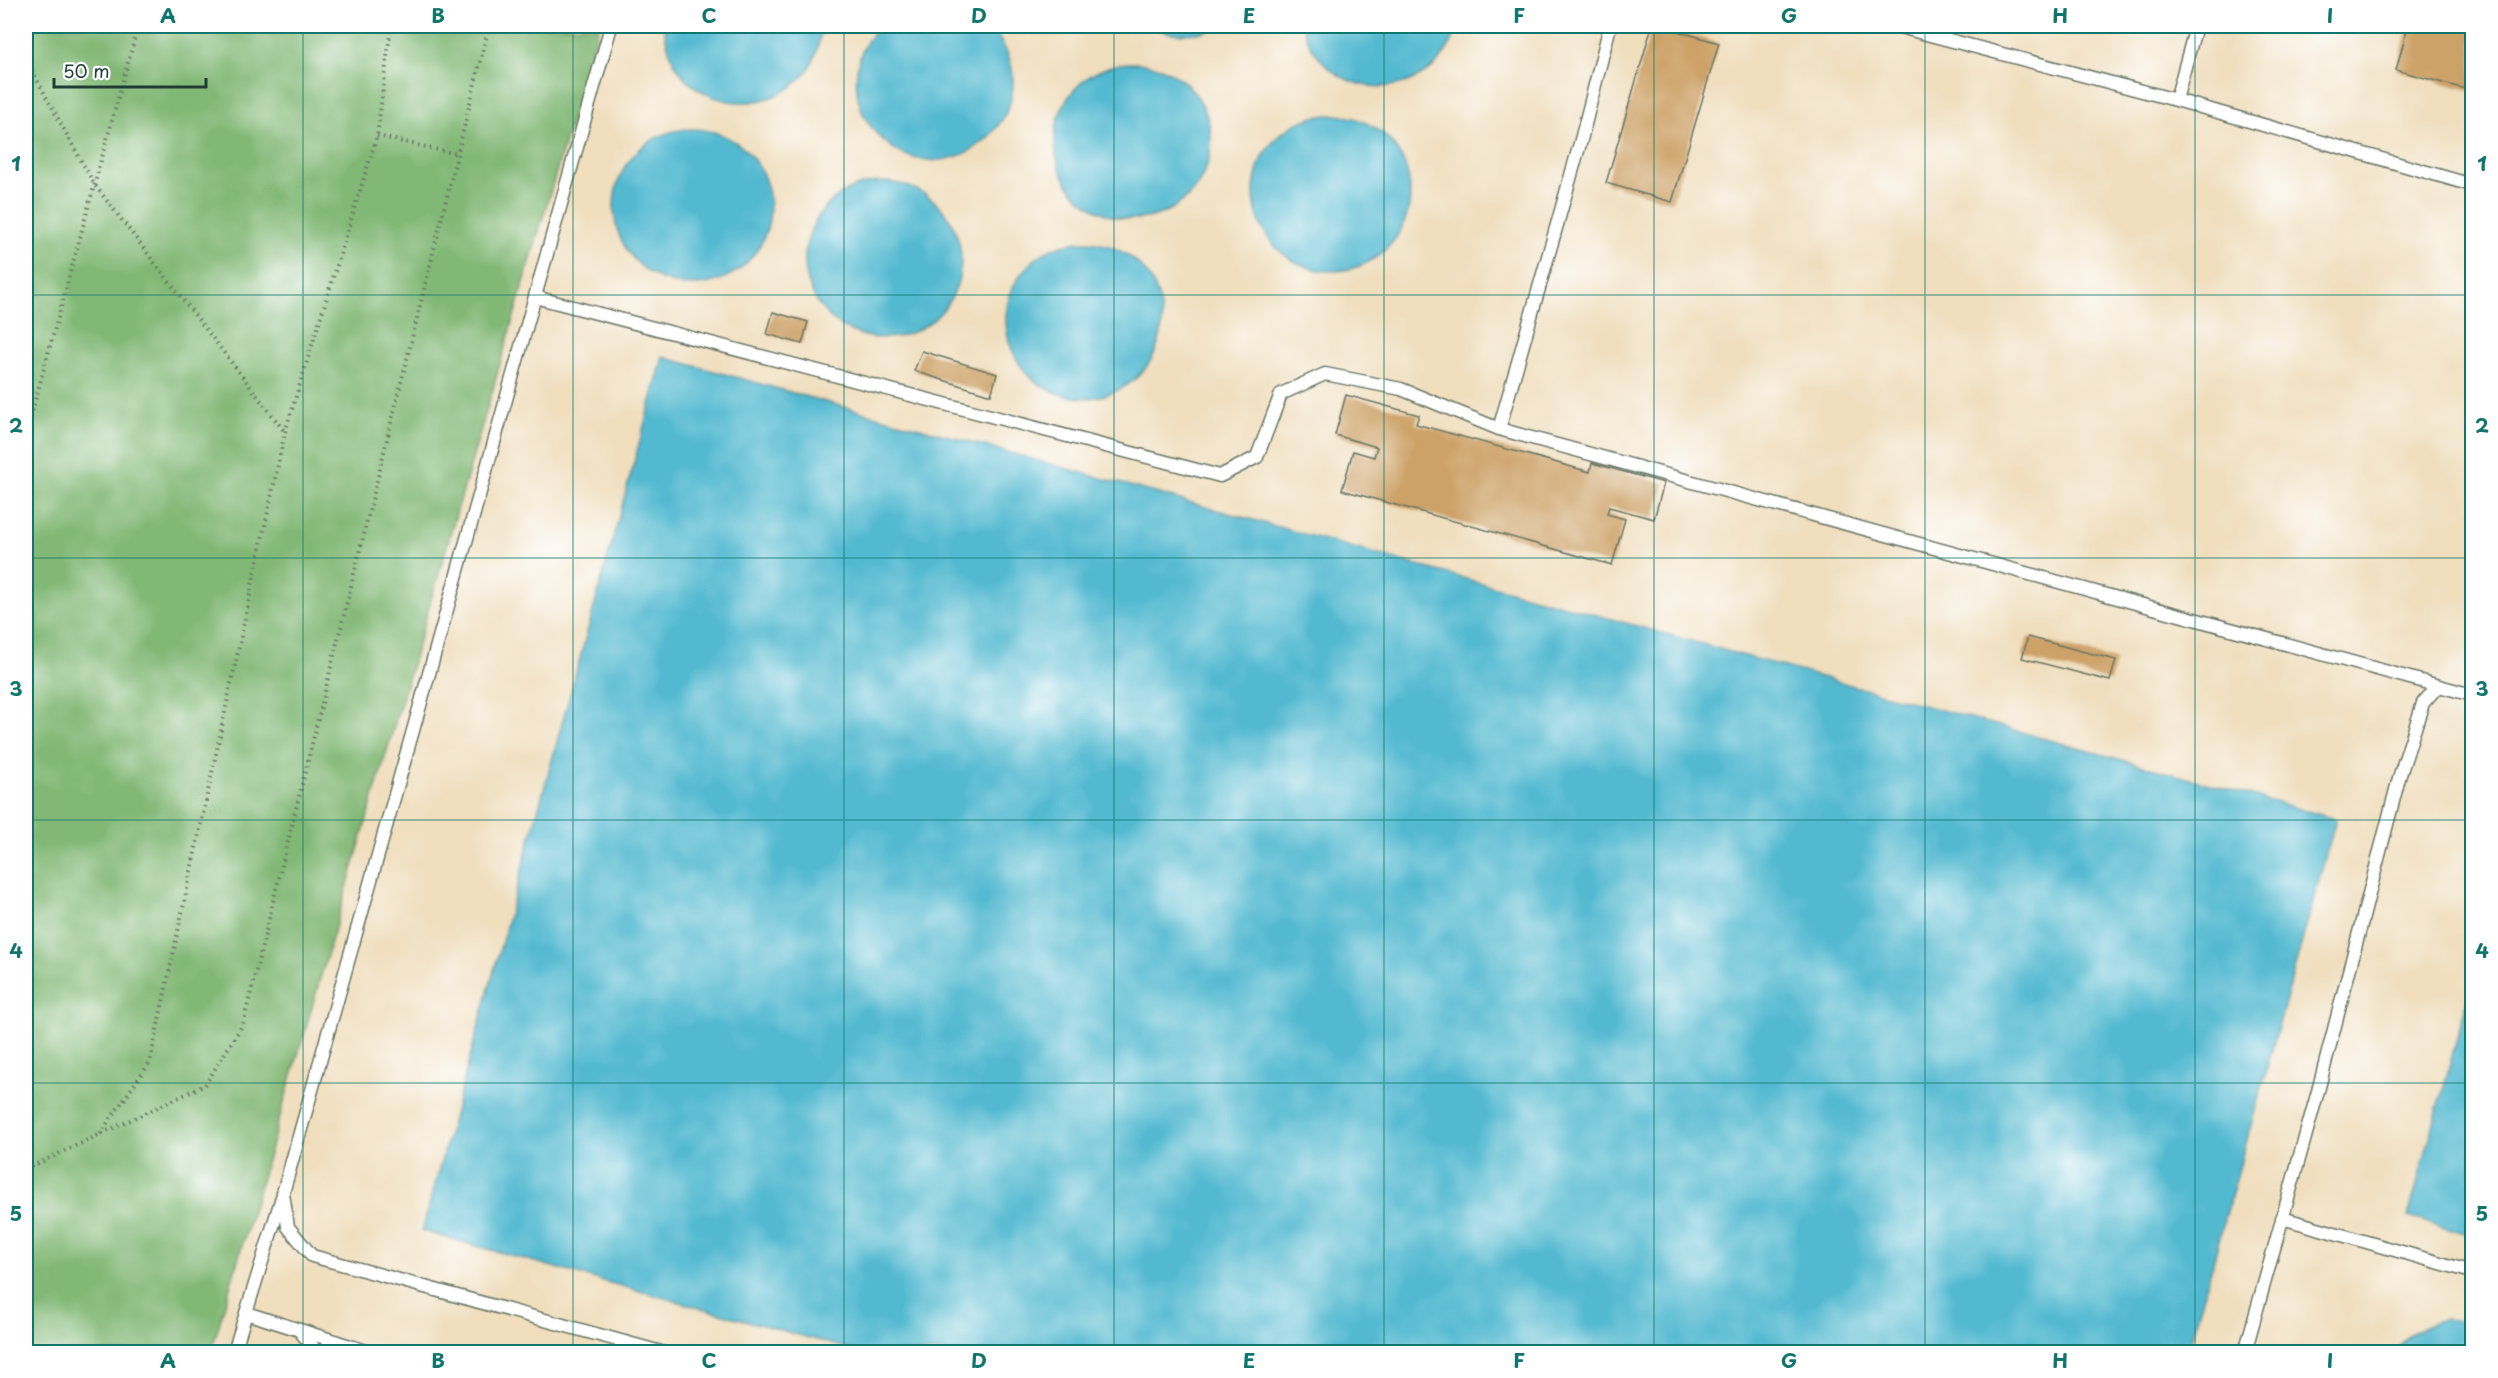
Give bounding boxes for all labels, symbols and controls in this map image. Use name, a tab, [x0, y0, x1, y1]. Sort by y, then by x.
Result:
text: A	[160, 0, 176, 30]
text: B	[431, 0, 445, 30]
text: C	[701, 0, 717, 30]
text: D	[971, 0, 987, 30]
text: E	[1243, 0, 1255, 30]
text: F	[1513, 0, 1525, 30]
text: G	[1781, 0, 1797, 30]
text: H	[2052, 0, 2068, 30]
text: I	[2327, 0, 2333, 30]
scale bar	[54, 51, 206, 89]
text: 50 m	[63, 57, 110, 84]
text: 1	[11, 148, 21, 178]
text: 1	[2477, 148, 2487, 178]
text: 2	[9, 410, 23, 440]
text: 2	[2475, 410, 2489, 440]
text: 3	[9, 673, 23, 703]
text: 3	[2475, 673, 2489, 703]
text: 4	[9, 935, 23, 965]
text: 4	[2475, 935, 2489, 965]
text: 5	[10, 1198, 22, 1228]
text: 5	[2476, 1198, 2488, 1228]
text: A	[160, 1345, 176, 1375]
text: B	[431, 1345, 445, 1375]
text: C	[701, 1345, 717, 1375]
text: D	[971, 1345, 987, 1375]
text: E	[1243, 1345, 1255, 1375]
text: F	[1513, 1345, 1525, 1375]
text: G	[1781, 1345, 1797, 1375]
text: H	[2052, 1345, 2068, 1375]
text: I	[2327, 1345, 2333, 1375]

